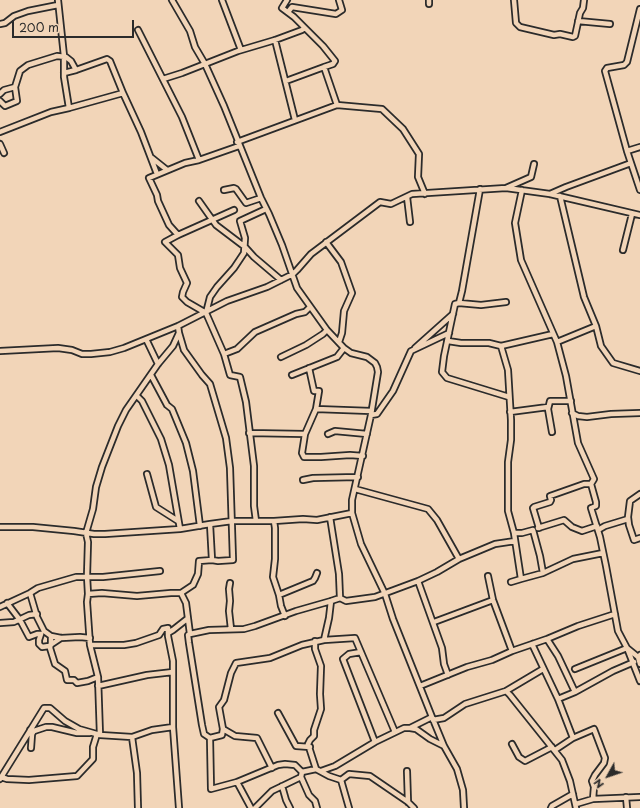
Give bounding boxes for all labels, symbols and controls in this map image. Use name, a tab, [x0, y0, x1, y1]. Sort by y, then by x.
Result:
scale bar	[14, 12, 136, 38]
text: 200 m	[19, 18, 59, 36]
north arrow	[588, 756, 628, 796]
text: N	[589, 775, 608, 793]

